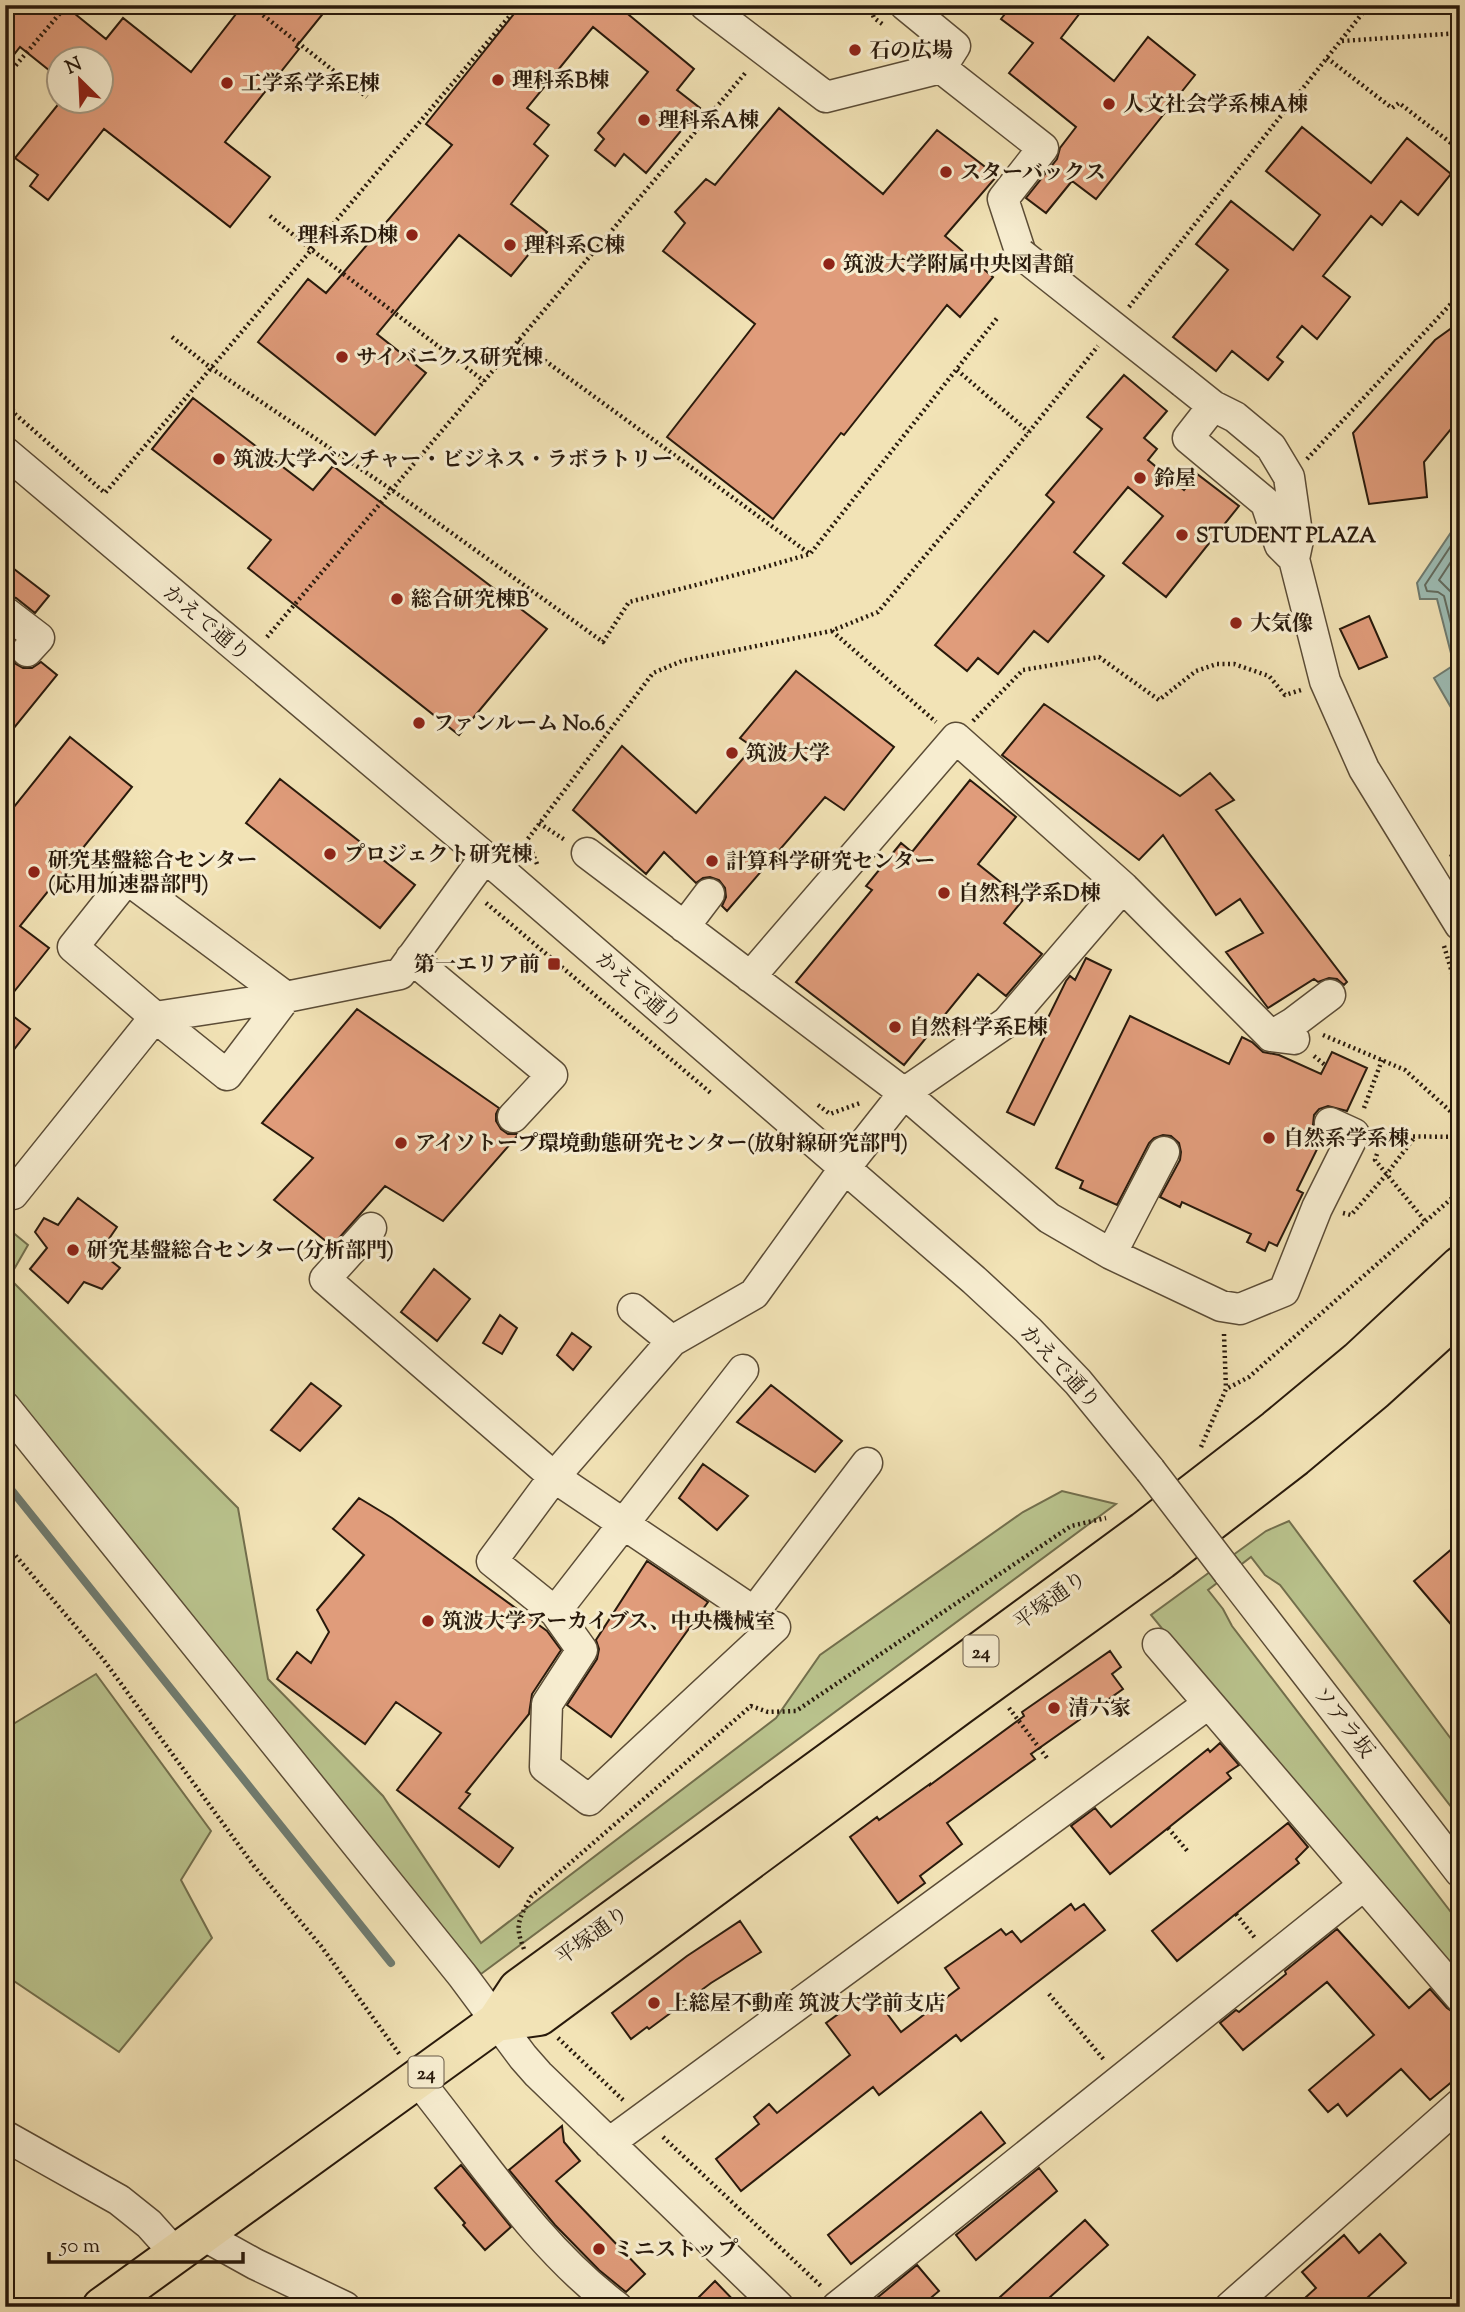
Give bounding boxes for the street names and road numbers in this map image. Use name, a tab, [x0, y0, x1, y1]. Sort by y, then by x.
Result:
street label: かえで通り	[156, 579, 256, 670]
street label: かえで通り	[588, 946, 687, 1037]
street label: かえで通り	[1013, 1320, 1106, 1417]
street label: 平塚通り	[1008, 1565, 1094, 1638]
road number: 24	[964, 1636, 998, 1666]
street label: ソアラ坂	[1305, 1681, 1380, 1766]
street label: 平塚通り	[550, 1900, 636, 1973]
road number: 24	[408, 2056, 444, 2088]

